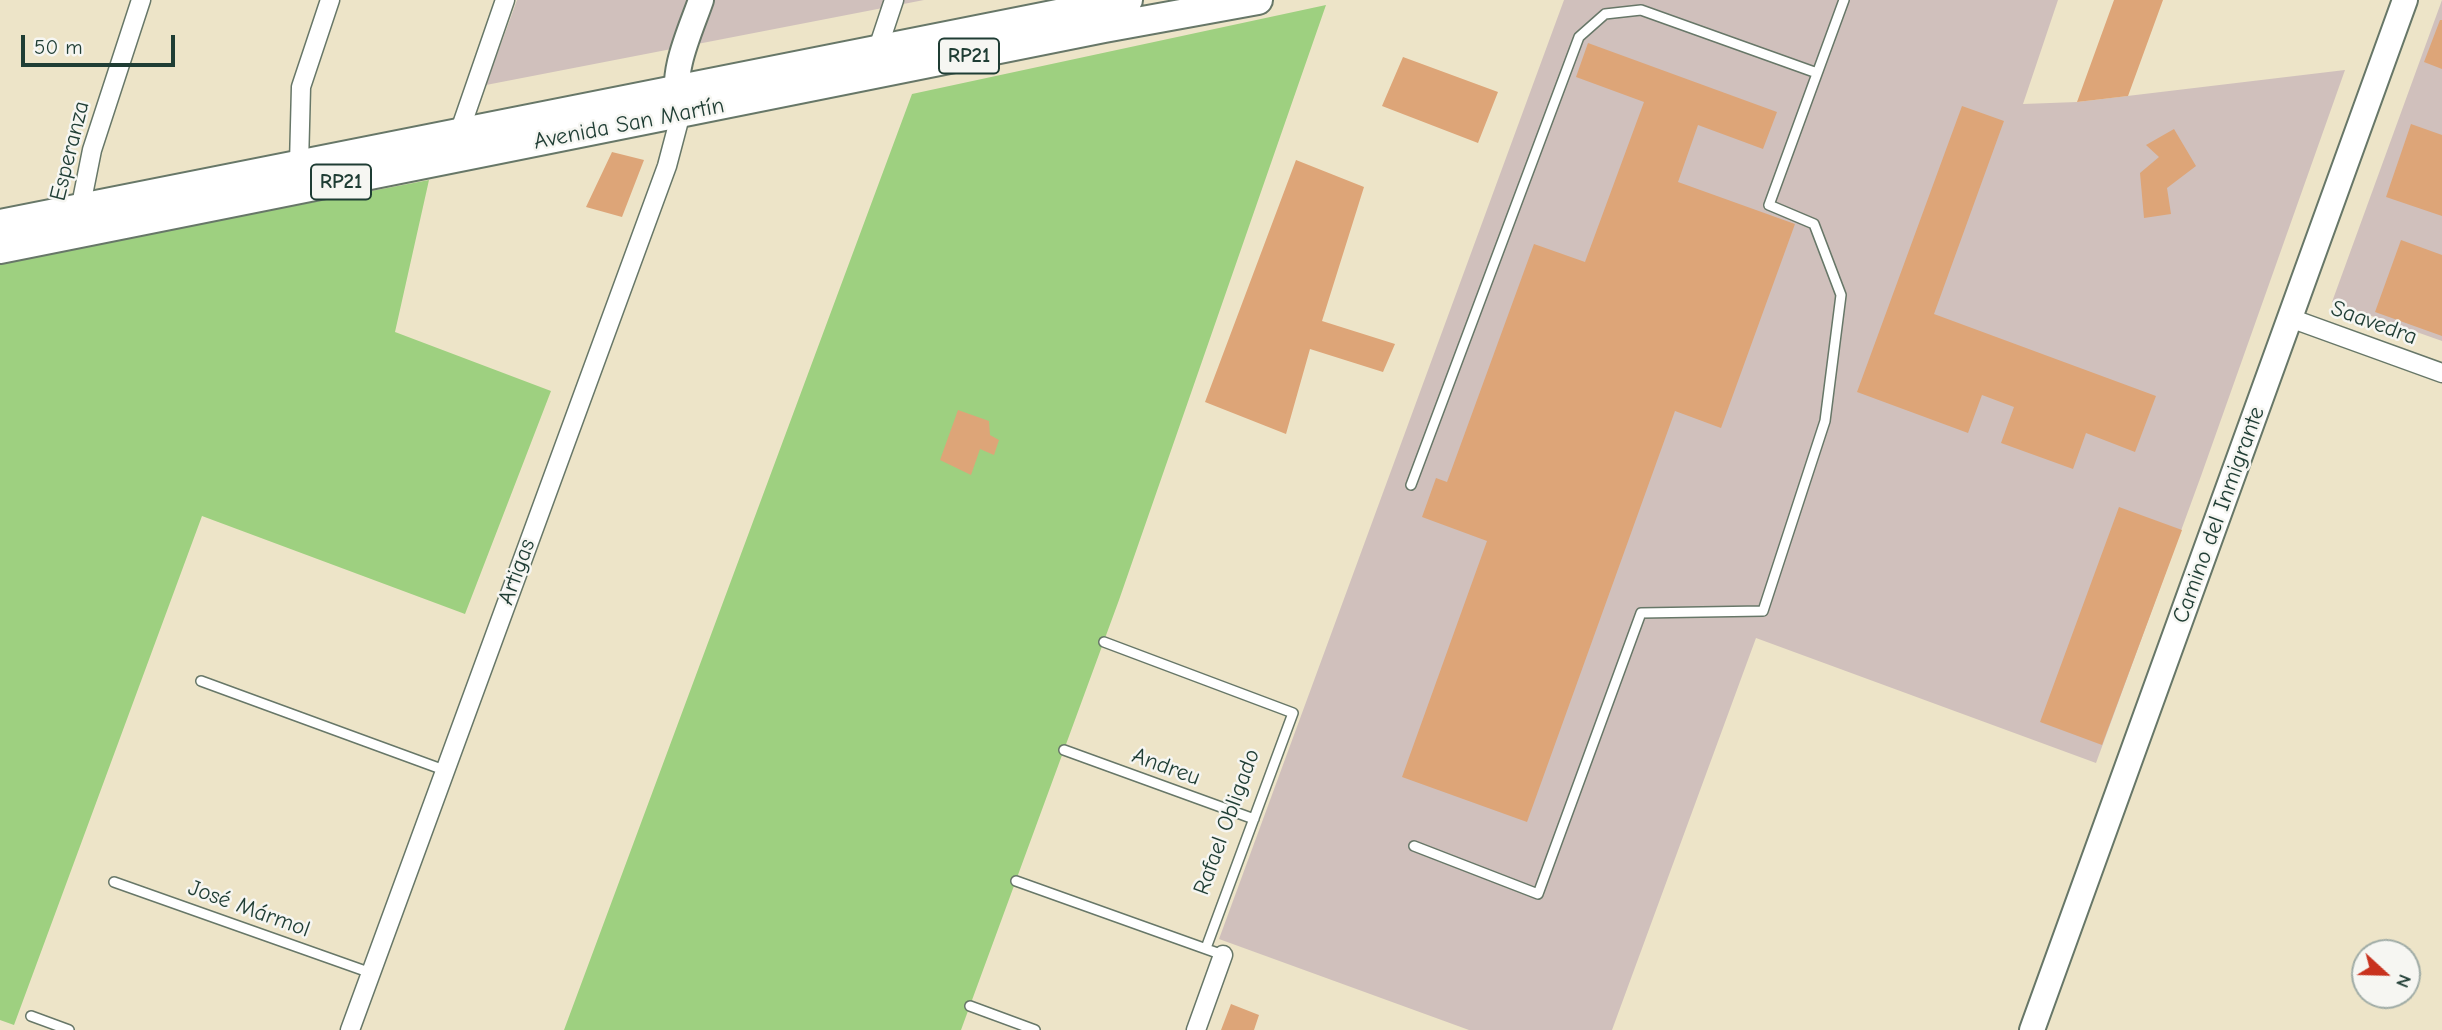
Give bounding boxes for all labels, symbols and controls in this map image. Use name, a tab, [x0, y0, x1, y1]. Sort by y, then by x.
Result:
scale bar	[24, 21, 178, 65]
text: 50 m	[34, 35, 83, 59]
road number: RP21	[939, 38, 999, 74]
street label: Avenida San Martín	[531, 92, 727, 156]
street label: Esperanza	[44, 98, 96, 204]
road number: RP21	[311, 164, 371, 200]
street label: Saavedra	[2327, 295, 2421, 351]
street label: Camino del Inmigrante	[2167, 403, 2271, 627]
street label: Artigas	[492, 535, 542, 609]
street label: Andreu	[1128, 742, 1204, 792]
street label: Rafael Obligado	[1188, 745, 1266, 899]
street label: José Mármol	[184, 874, 314, 944]
north arrow	[2351, 939, 2421, 1009]
text: N	[2391, 971, 2416, 991]

